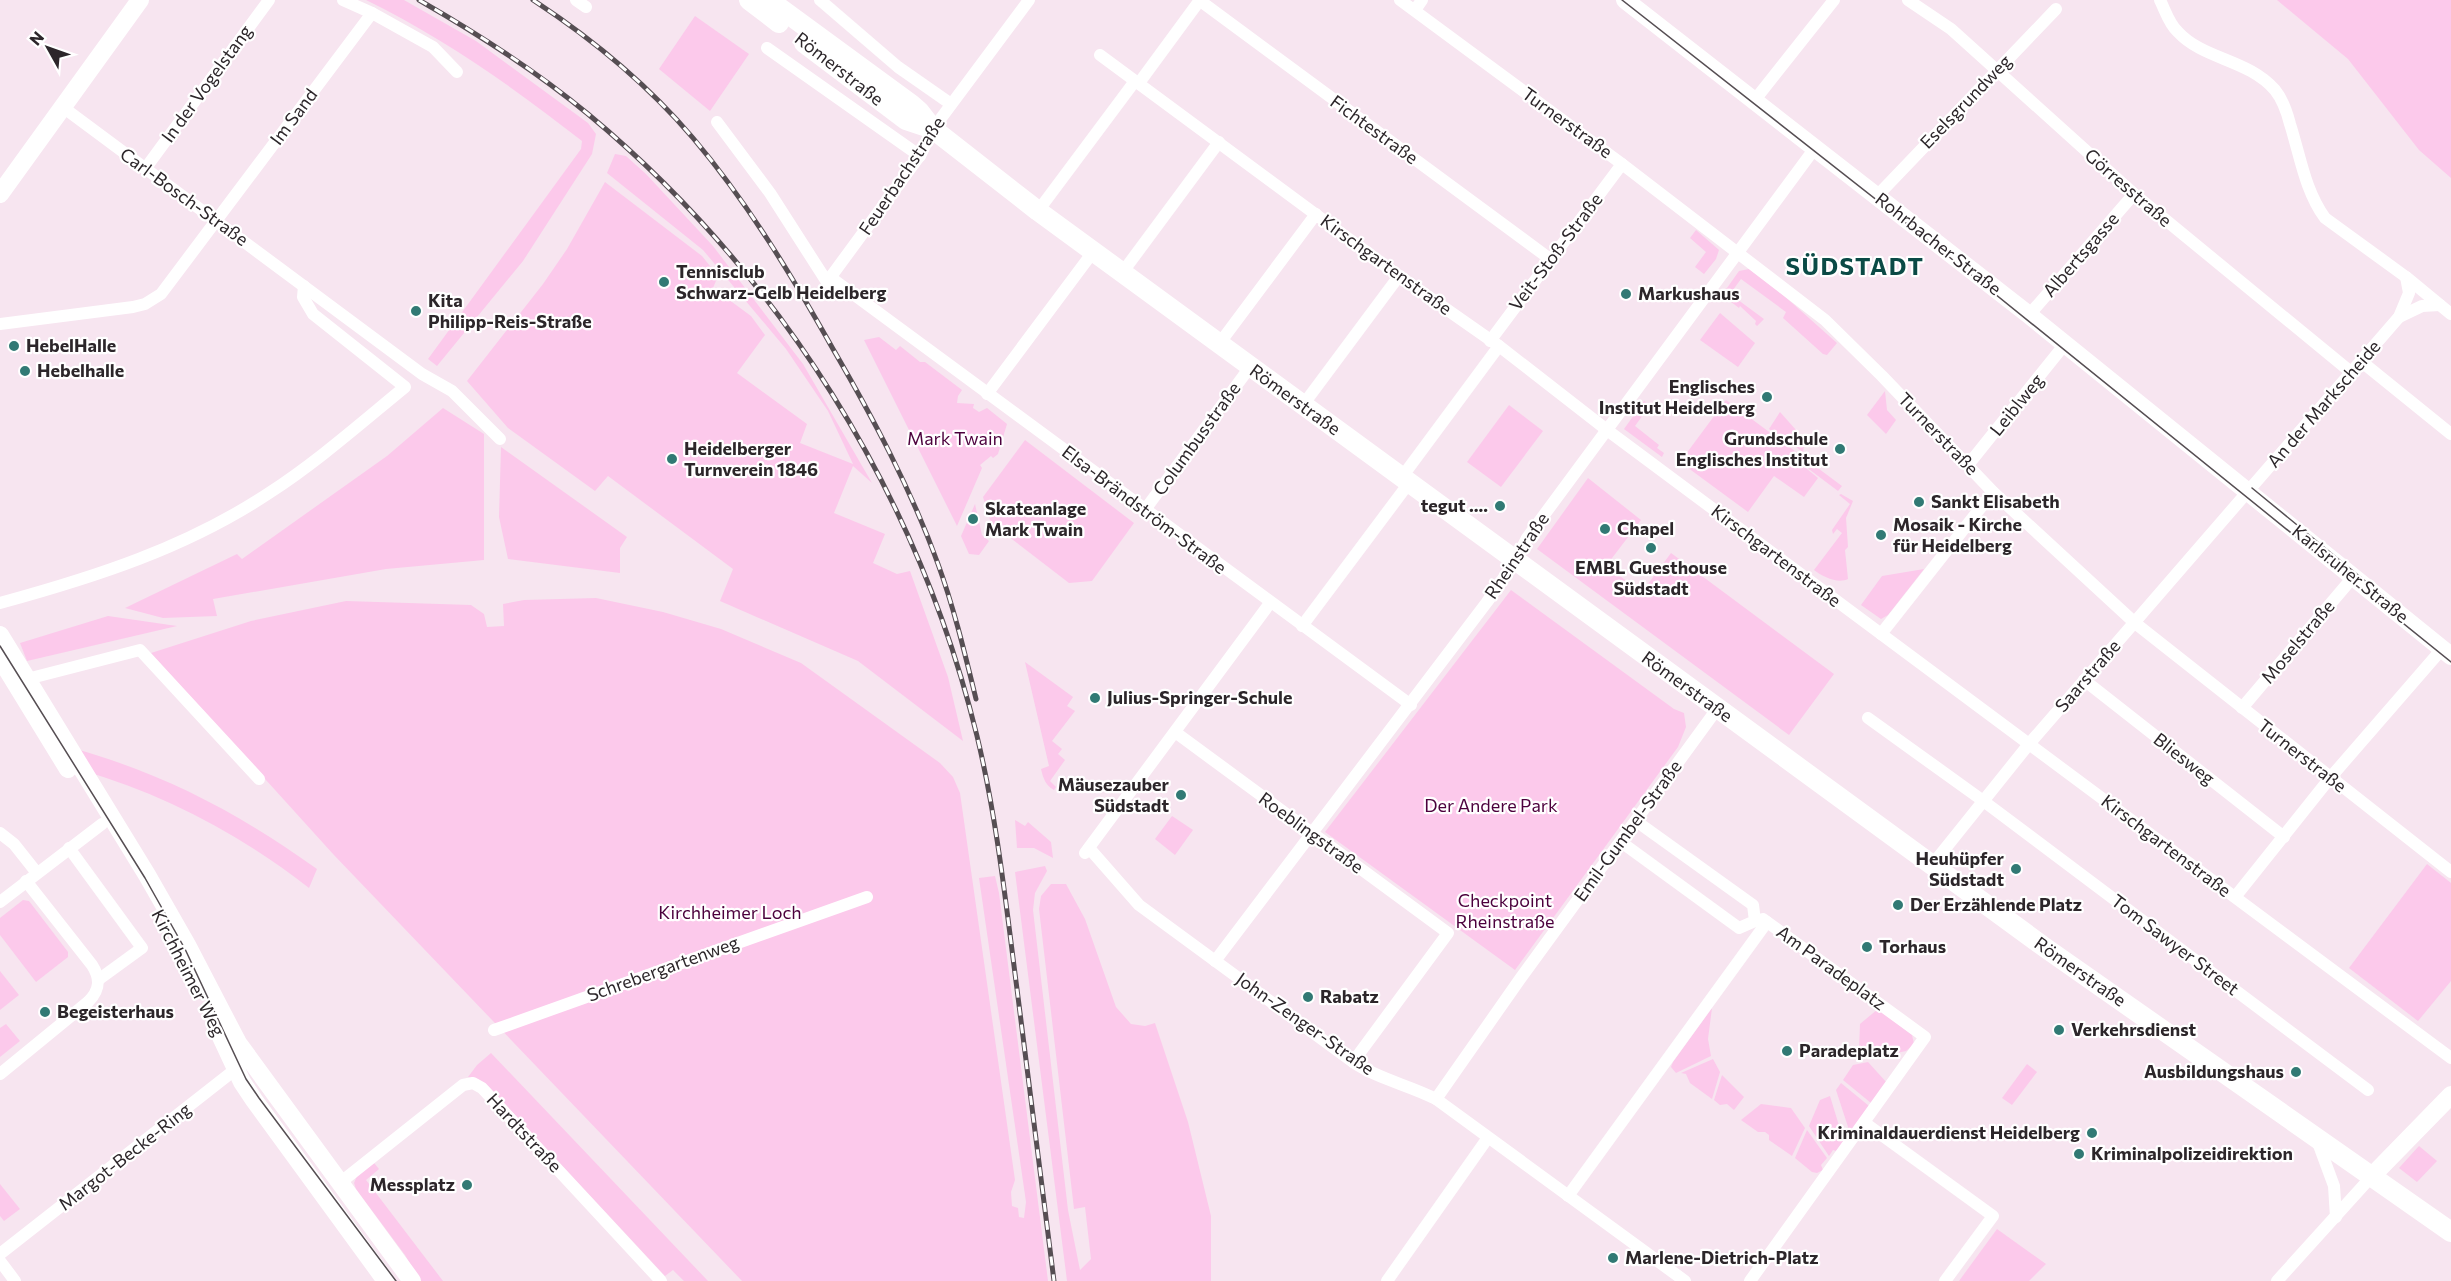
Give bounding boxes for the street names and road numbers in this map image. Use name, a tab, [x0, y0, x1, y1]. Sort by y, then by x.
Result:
street label: In der Vogelstang	[156, 20, 256, 146]
street label: Römerstraße	[791, 27, 888, 110]
street label: Eselsgrundweg	[1915, 50, 2016, 153]
street label: Turnerstraße	[1518, 82, 1617, 162]
street label: Im Sand	[265, 84, 322, 149]
street label: Fichtestraße	[1326, 90, 1423, 168]
street label: Feuerbachstraße	[854, 112, 949, 239]
street label: Carl-Bosch-Straße	[116, 142, 253, 250]
street label: Görresstraße	[2081, 144, 2177, 231]
street label: Rohrbacher Straße	[1871, 187, 2006, 299]
street label: Veit-Stoß-Straße	[1504, 188, 1607, 315]
street label: Albertsgasse	[2038, 208, 2123, 301]
street label: Kirschgartenstraße	[1317, 209, 1456, 319]
street label: An der Markscheide	[2262, 335, 2385, 472]
street label: Römerstraße	[1246, 359, 1345, 439]
street label: Leiblweg	[1985, 369, 2048, 440]
street label: Columbusstraße	[1148, 377, 1245, 499]
street label: Turnerstraße	[1894, 387, 1984, 479]
street label: Elsa-Brändström-Straße	[1058, 440, 1231, 578]
street label: Kirschgartenstraße	[1707, 499, 1846, 611]
street label: Rheinstraße	[1479, 508, 1553, 603]
street label: Karlsruher Straße	[2288, 519, 2413, 627]
street label: Moselstraße	[2256, 595, 2339, 688]
street label: Saarstraße	[2050, 635, 2125, 716]
street label: Römerstraße	[1638, 646, 1737, 726]
street label: Turnerstraße	[2254, 714, 2351, 797]
street label: Bliesweg	[2150, 727, 2220, 789]
street label: Emil-Gumbel-Straße	[1569, 756, 1686, 905]
street label: Roeblingstraße	[1255, 787, 1368, 878]
street label: Kirschgartenstraße	[2097, 789, 2236, 901]
street label: Tom Sawyer Street	[2107, 889, 2244, 999]
street label: Kirchheimer Weg	[147, 905, 230, 1040]
street label: Am Paradeplatz	[1773, 920, 1891, 1014]
street label: Schrebergartenweg	[584, 930, 742, 1006]
street label: Römerstraße	[2031, 932, 2131, 1011]
street label: John-Zenger-Straße	[1232, 967, 1379, 1079]
street label: Hardtstraße	[483, 1088, 567, 1176]
street label: Margot-Becke-Ring	[54, 1098, 195, 1215]

